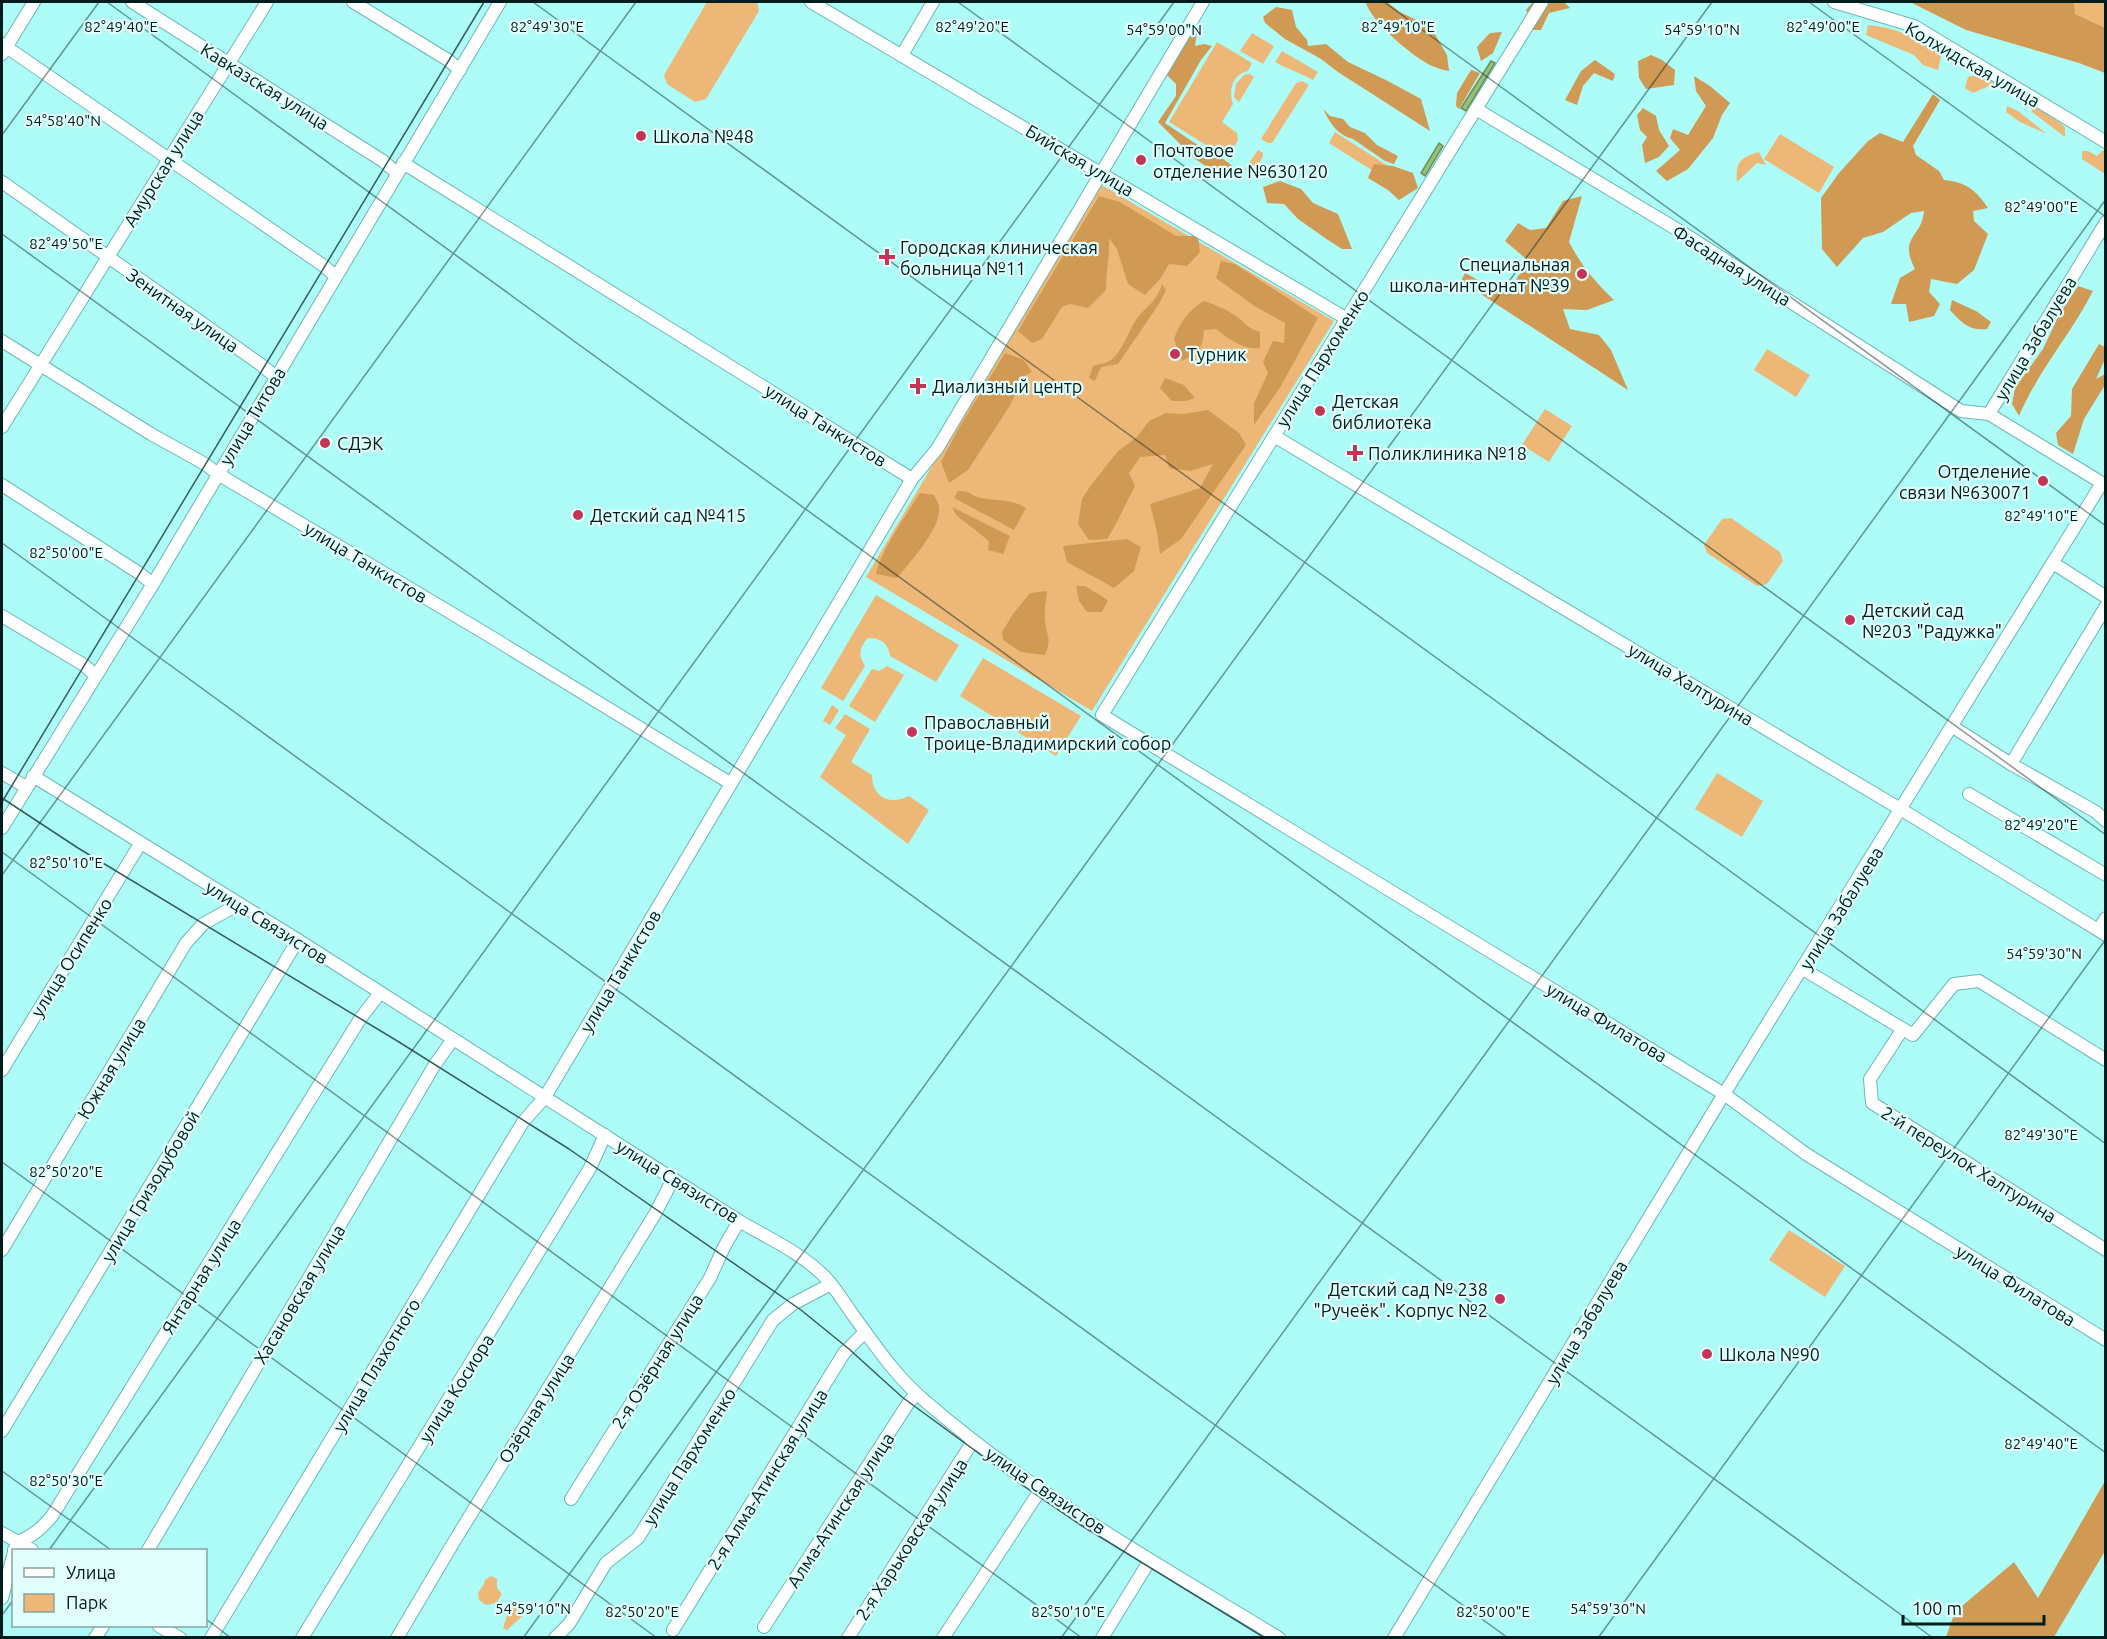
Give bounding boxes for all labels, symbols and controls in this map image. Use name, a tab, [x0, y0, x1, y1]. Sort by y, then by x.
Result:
street label: Колхидская улица	[1902, 17, 2044, 111]
text: 82°49'40"E	[84, 18, 158, 35]
text: 82°49'30"E	[510, 18, 584, 35]
text: 82°49'20"E	[935, 18, 1009, 35]
text: 82°49'10"E	[1361, 18, 1435, 35]
text: 82°49'00"E	[1786, 18, 1860, 35]
text: 54°59'00"N	[1126, 21, 1202, 38]
text: 54°59'10"N	[1664, 21, 1740, 38]
street label: Кавказская улица	[197, 39, 333, 133]
street label: Амурская улица	[119, 106, 207, 230]
text: 54°58'40"N	[25, 112, 101, 129]
street label: Бийская улица	[1022, 120, 1138, 200]
place label: Школа №48	[653, 126, 754, 146]
marker: Школа №48	[634, 129, 648, 143]
place label: Почтовое отделение №630120	[1153, 140, 1328, 181]
marker: Почтовое отделение №630120	[1134, 153, 1148, 167]
text: 82°49'00"E	[2004, 198, 2078, 215]
street label: Фасадная улица	[1669, 221, 1795, 309]
text: 82°49'50"E	[29, 235, 103, 252]
place label: Городская клиническая больница №11	[900, 237, 1098, 278]
marker: Городская клиническая больница №11	[878, 248, 896, 266]
place label: Специальная школа-интернат №39	[1389, 254, 1570, 295]
street label: Зенитная улица	[123, 264, 243, 356]
marker: Специальная школа-интернат №39	[1575, 267, 1589, 281]
street label: улица Забалуева	[1990, 272, 2080, 404]
street label: улица Пархоменко	[1272, 286, 1372, 430]
place label: Турник	[1187, 344, 1246, 364]
marker: Турник	[1168, 347, 1182, 361]
street label: улица Титова	[215, 363, 289, 469]
place label: Диализный центр	[932, 376, 1082, 396]
marker: Диализный центр	[909, 377, 927, 395]
street label: улица Танкистов	[762, 380, 890, 470]
place label: Детская библиотека	[1332, 391, 1432, 432]
marker: Детская библиотека	[1313, 404, 1327, 418]
place label: СДЭК	[337, 433, 383, 453]
marker: СДЭК	[318, 436, 332, 450]
place label: Поликлиника №18	[1368, 443, 1527, 463]
marker: Поликлиника №18	[1346, 444, 1364, 462]
place label: Отделение связи №630071	[1899, 461, 2031, 502]
marker: Отделение связи №630071	[2036, 474, 2050, 488]
place label: Детский сад №415	[590, 505, 746, 525]
text: 82°49'10"E	[2004, 507, 2078, 524]
marker: Детский сад №415	[571, 508, 585, 522]
street label: улица Танкистов	[301, 518, 431, 606]
text: 82°50'00"E	[29, 544, 103, 561]
place label: Детский сад №203 "Радужка"	[1862, 600, 2002, 641]
marker: Детский сад №203 "Радужка"	[1843, 613, 1857, 627]
street label: улица Халтурина	[1625, 639, 1757, 729]
place label: Православный Троице-Владимирский собор	[924, 712, 1171, 753]
marker: Православный Троице-Владимирский собор	[905, 725, 919, 739]
text: 82°49'20"E	[2004, 816, 2078, 833]
street label: улица Забалуева	[1795, 843, 1887, 973]
text: 82°50'10"E	[29, 854, 103, 871]
street label: улица Связистов	[202, 876, 332, 968]
street label: улица Осипенко	[26, 894, 116, 1020]
street label: улица Танкистов	[576, 906, 664, 1036]
text: 54°59'30"N	[2006, 945, 2082, 962]
street label: улица Филатова	[1543, 978, 1671, 1066]
street label: Южная улица	[73, 1014, 149, 1122]
street label: 2-й переулок Халтурина	[1878, 1102, 2060, 1226]
street label: улица Гризодубовой	[97, 1107, 203, 1265]
text: 82°49'30"E	[2004, 1126, 2078, 1143]
street label: улица Связистов	[613, 1135, 743, 1227]
text: 82°50'20"E	[29, 1163, 103, 1180]
street label: Янтарная улица	[157, 1215, 245, 1337]
street label: Хасановская улица	[250, 1221, 348, 1367]
street label: улица Филатова	[1953, 1240, 2079, 1330]
street label: улица Забалуева	[1541, 1256, 1631, 1388]
place label: Детский сад № 238 "Ручеёк". Корпус №2	[1314, 1279, 1488, 1320]
street label: 2-я Озёрная улица	[607, 1290, 707, 1432]
marker: Детский сад № 238 "Ручеёк". Корпус №2	[1493, 1292, 1507, 1306]
street label: улица Плахотного	[328, 1295, 424, 1435]
street label: улица Косиора	[415, 1330, 497, 1446]
place label: Школа №90	[1719, 1344, 1820, 1364]
marker: Школа №90	[1700, 1347, 1714, 1361]
street label: Озёрная улица	[494, 1349, 578, 1467]
street label: улица Пархоменко	[639, 1384, 739, 1528]
street label: 2-я Алма-Атинская улица	[703, 1385, 831, 1573]
street label: Алма-Атинская улица	[782, 1429, 898, 1591]
text: 82°49'40"E	[2004, 1435, 2078, 1452]
street label: улица Связистов	[982, 1442, 1110, 1538]
street label: 2-я Харьковская улица	[851, 1454, 971, 1624]
text: 82°50'30"E	[29, 1472, 103, 1489]
legend	[12, 1549, 207, 1627]
text: Улица	[66, 1562, 116, 1582]
scale bar	[1903, 1588, 2044, 1626]
text: Парк	[66, 1592, 107, 1612]
text: 100 m	[1912, 1598, 1962, 1618]
text: 54°59'10"N	[495, 1600, 571, 1617]
text: 54°59'30"N	[1570, 1600, 1646, 1617]
text: 82°50'20"E	[605, 1603, 679, 1620]
text: 82°50'10"E	[1031, 1603, 1105, 1620]
text: 82°50'00"E	[1456, 1603, 1530, 1620]

